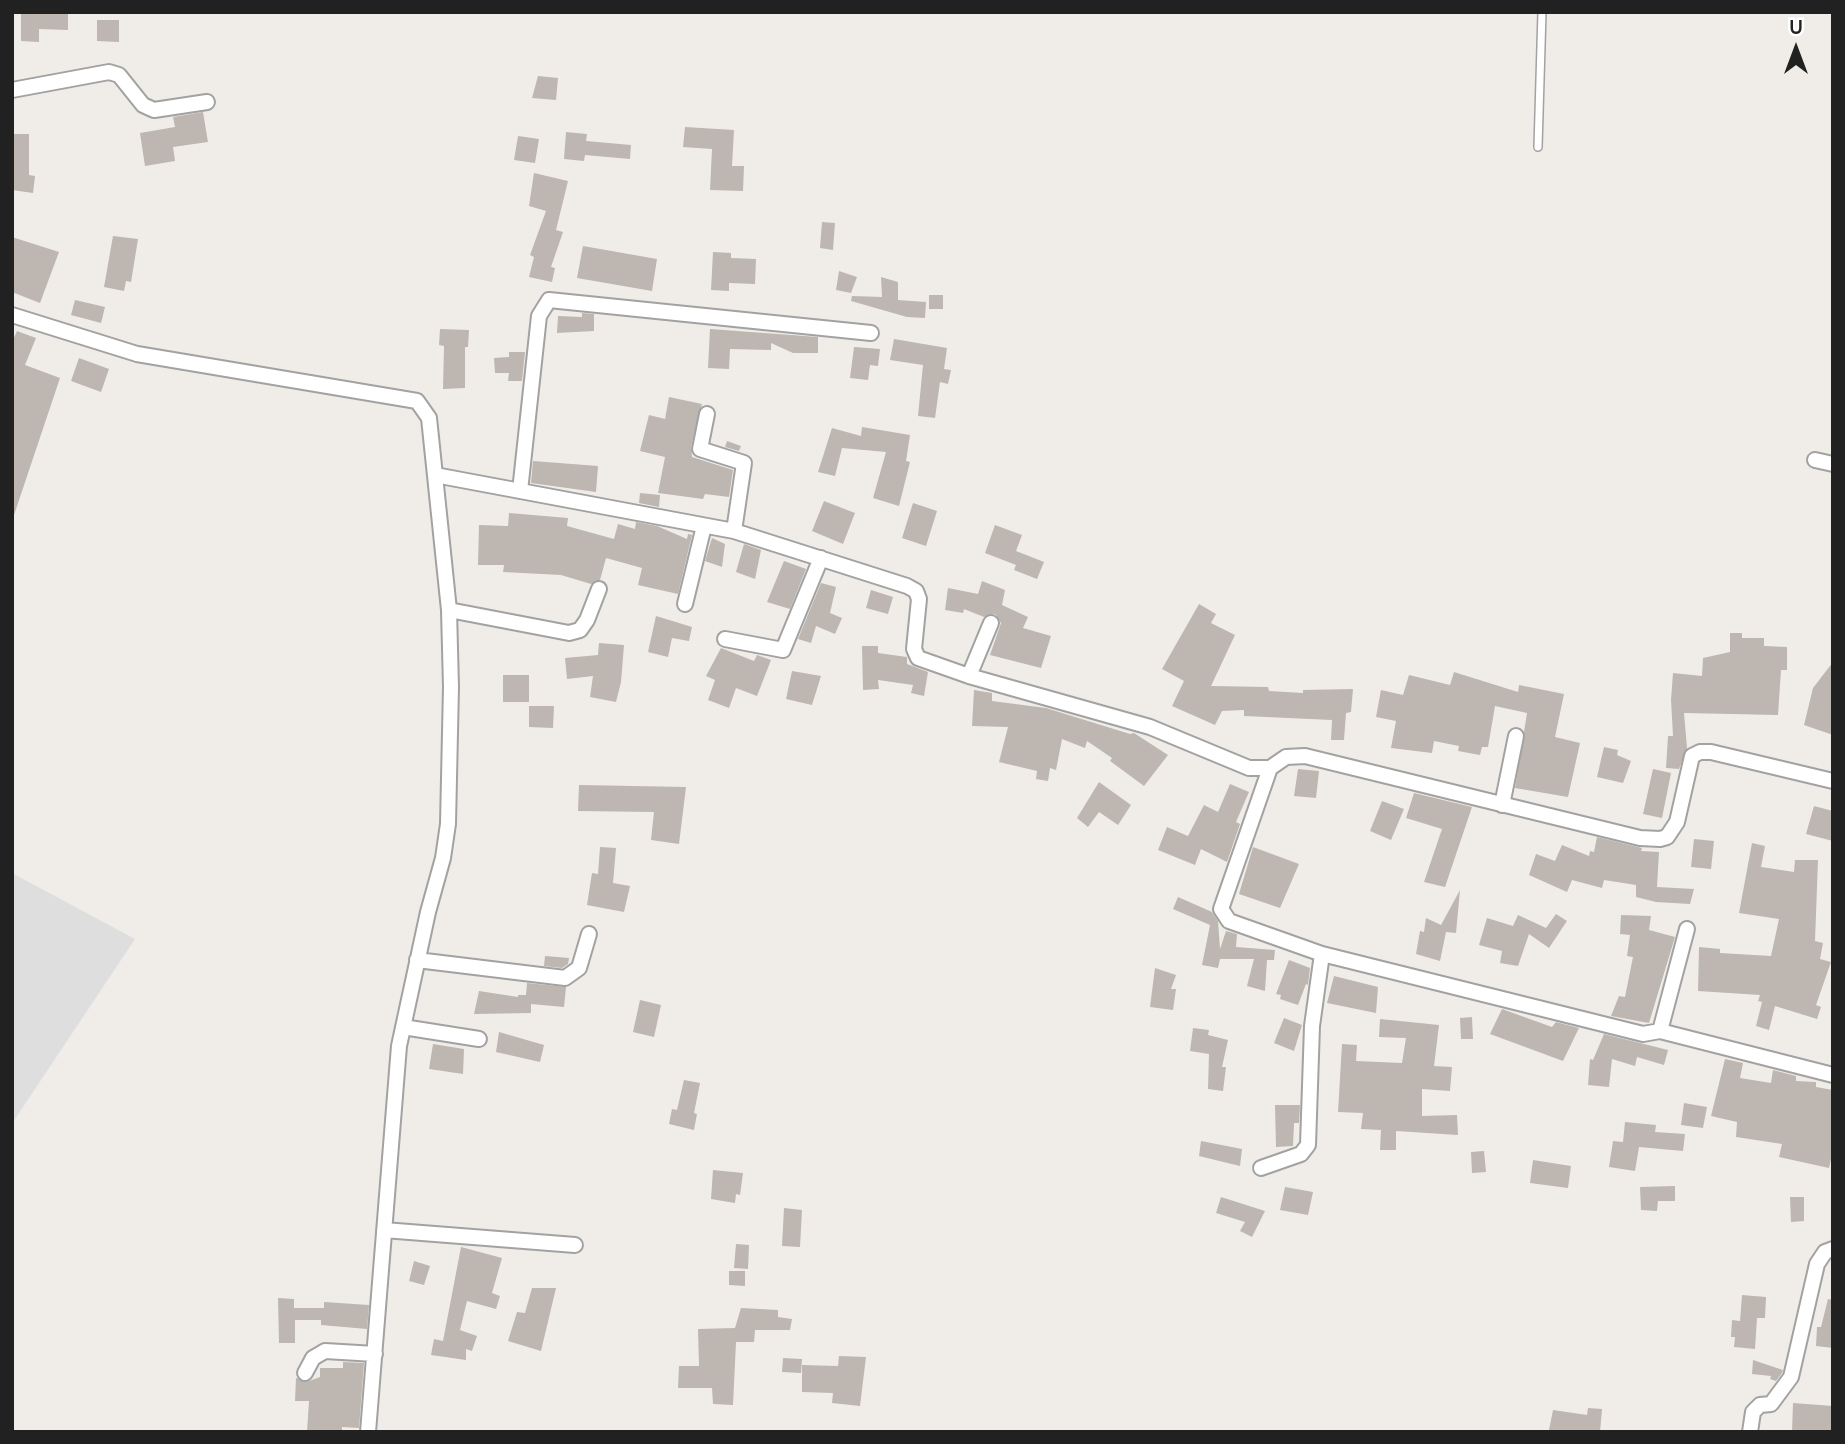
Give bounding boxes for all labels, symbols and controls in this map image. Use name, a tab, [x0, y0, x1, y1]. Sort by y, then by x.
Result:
north arrow	[1761, 14, 1831, 84]
text: U	[1789, 16, 1803, 39]

